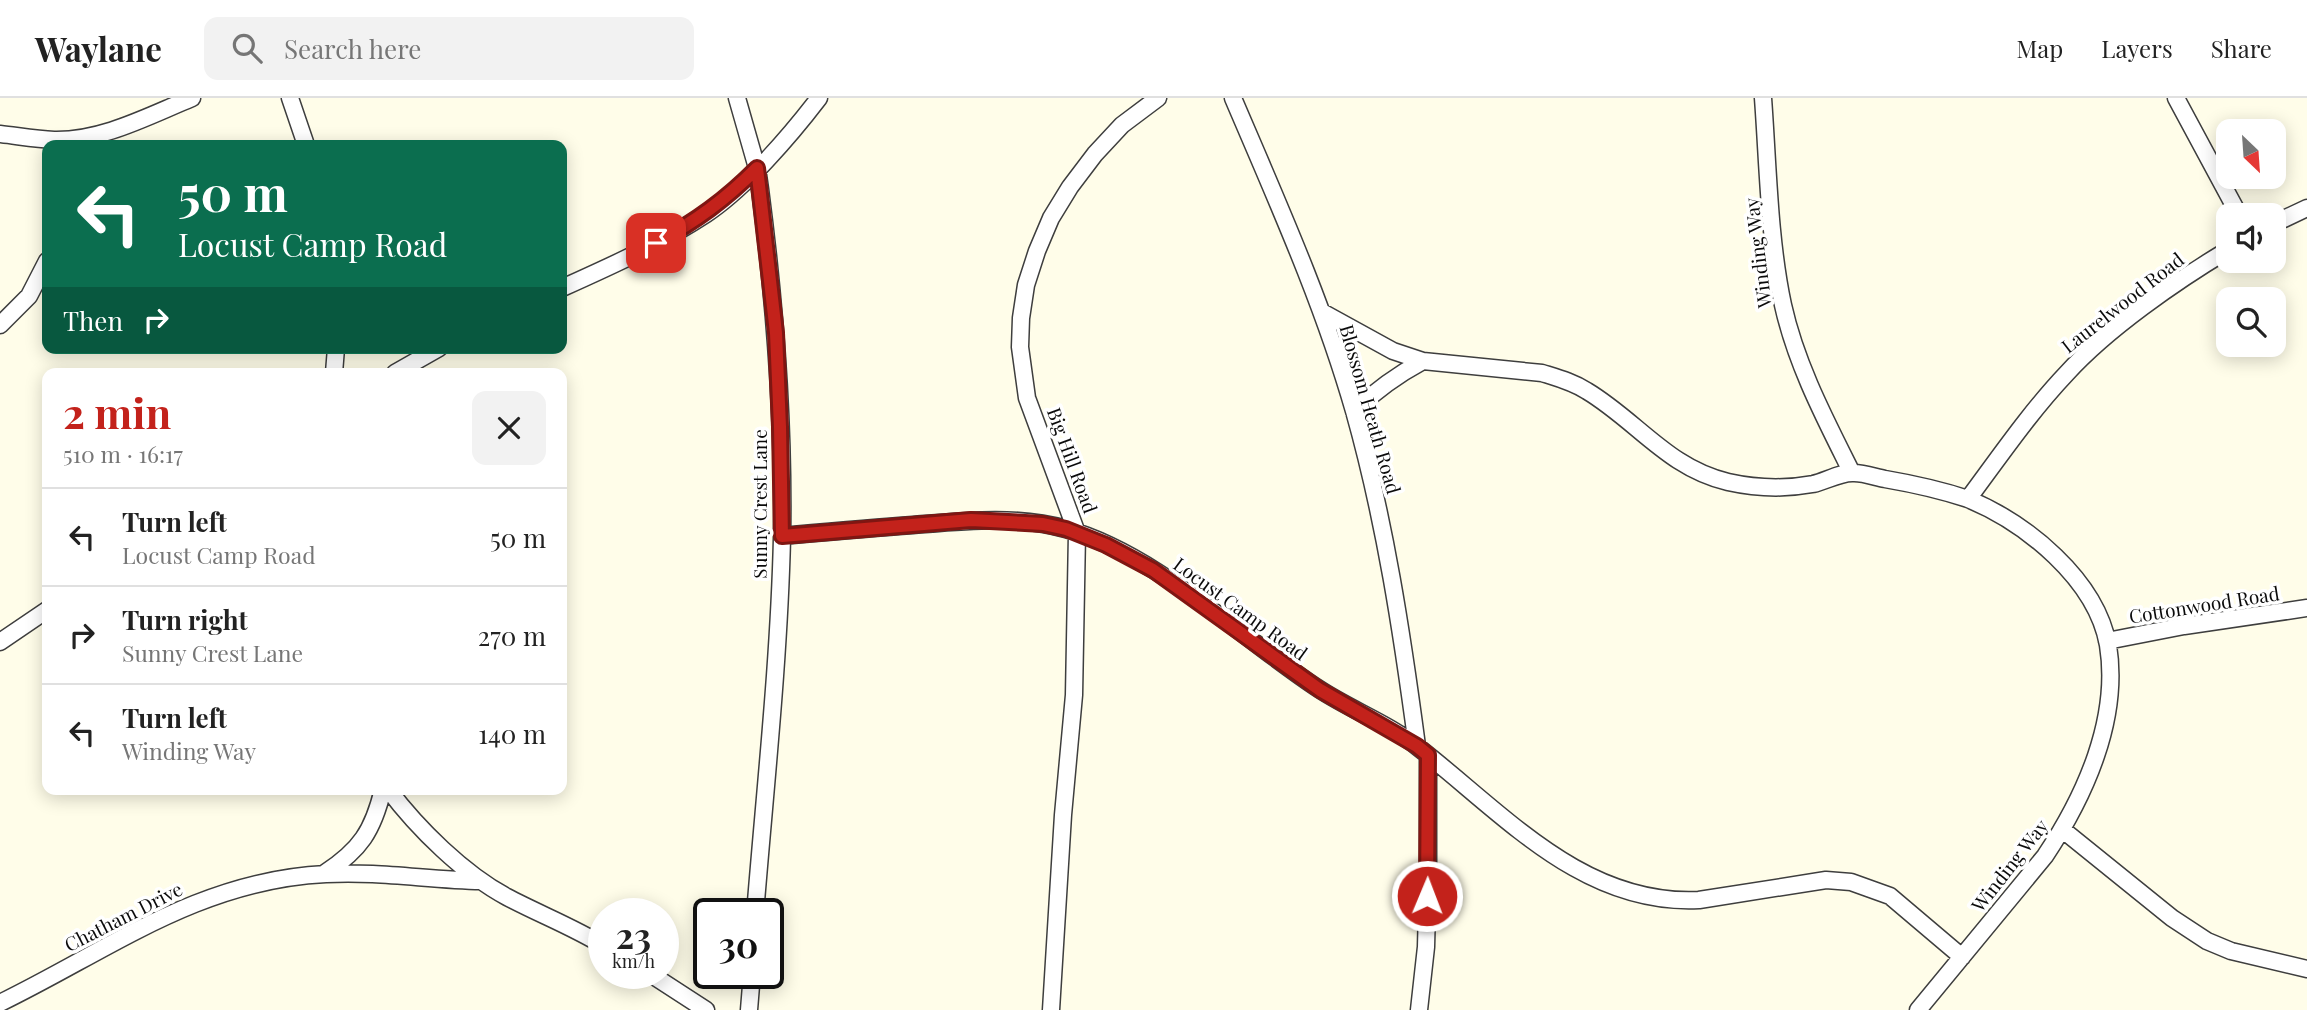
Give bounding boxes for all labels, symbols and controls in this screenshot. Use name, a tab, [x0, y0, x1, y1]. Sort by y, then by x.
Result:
search box	[204, 17, 694, 80]
text: Waylane	[35, 26, 162, 70]
icon: search	[228, 29, 266, 67]
text: Search here	[284, 31, 421, 66]
text: Map	[2017, 32, 2063, 64]
text: Layers	[2101, 32, 2173, 64]
text: Share	[2211, 32, 2272, 64]
north arrow	[2216, 119, 2286, 189]
map controls	[2216, 119, 2286, 357]
text: 50 m	[178, 159, 288, 224]
icon: left	[63, 168, 154, 259]
street label: Winding Way	[1737, 196, 1777, 311]
button: sound	[2216, 203, 2286, 273]
pin	[626, 213, 686, 273]
text: Locust Camp Road	[178, 222, 447, 265]
icon: arrive	[637, 224, 675, 262]
street label: Laurelwood Road	[2055, 246, 2189, 358]
button: search	[2216, 287, 2286, 357]
icon: right	[137, 301, 175, 339]
text: Then	[63, 303, 123, 338]
street label: Blossom Heath Road	[1334, 321, 1408, 497]
text: 2 min	[63, 384, 171, 440]
button: close	[472, 391, 546, 465]
street label: Big Hill Road	[1042, 403, 1104, 517]
street label: Sunny Crest Lane	[746, 429, 772, 579]
text: 510 m · 16:17	[63, 438, 183, 469]
text: Turn left	[122, 504, 227, 539]
icon: left	[63, 518, 101, 556]
text: 50 m	[490, 520, 546, 555]
text: Locust Camp Road	[122, 539, 316, 570]
street label: Locust Camp Road	[1169, 550, 1313, 666]
street label: Cottonwood Road	[2127, 579, 2281, 629]
text: Turn right	[122, 602, 248, 637]
icon: right	[63, 616, 101, 654]
text: 270 m	[478, 618, 546, 653]
text: Sunny Crest Lane	[122, 637, 303, 668]
text: Turn left	[122, 700, 227, 735]
icon: left	[63, 714, 101, 752]
text: 140 m	[478, 716, 546, 751]
text: Winding Way	[122, 735, 256, 766]
street label: Winding Way	[1964, 813, 2054, 917]
position arrow	[1390, 859, 1464, 933]
street label: Chatham Drive	[60, 875, 186, 957]
speed limit sign: 30	[693, 898, 784, 989]
text: 23	[616, 911, 651, 958]
text: km/h	[612, 949, 655, 973]

